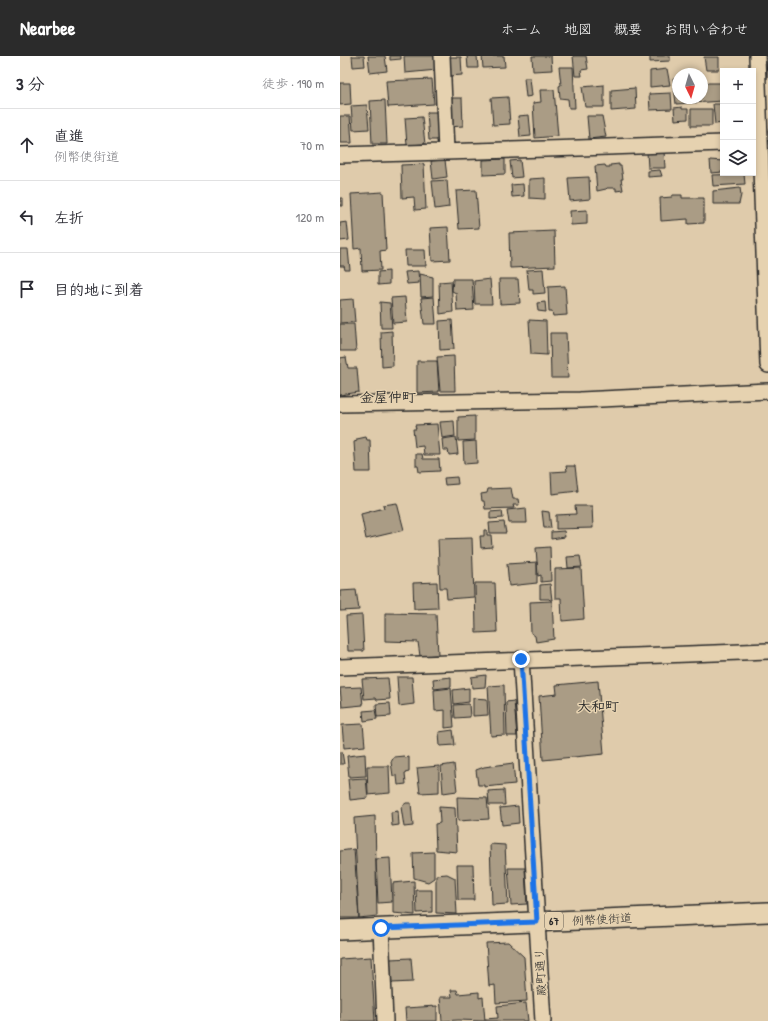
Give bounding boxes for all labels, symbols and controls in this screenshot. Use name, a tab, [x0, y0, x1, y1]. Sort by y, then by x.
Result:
text: Nearbee	[20, 15, 75, 41]
text: ホーム	[501, 19, 542, 38]
text: 地図	[564, 19, 592, 38]
text: 概要	[614, 19, 642, 38]
text: お問い合わせ	[664, 19, 748, 38]
north arrow	[672, 68, 708, 104]
map controls	[720, 68, 756, 176]
button: +	[720, 68, 756, 104]
text: 3 分	[16, 72, 45, 95]
text: 徒歩 · 190 m	[262, 74, 324, 92]
button: −	[720, 104, 756, 140]
text: 直進	[54, 125, 84, 146]
icon: ahead	[16, 134, 38, 156]
text: 70 m	[300, 136, 324, 154]
button: layers	[720, 140, 756, 176]
text: 例幣使街道	[54, 147, 119, 165]
icon: left	[16, 206, 38, 228]
text: 左折	[54, 207, 84, 228]
text: 120 m	[296, 208, 324, 226]
icon: arrive	[16, 278, 38, 300]
text: 目的地に到着	[54, 279, 144, 300]
district label: 金屋仲町	[360, 387, 416, 406]
route end	[512, 650, 530, 668]
district label: 大和町	[577, 696, 619, 715]
street label: 例幣使街道	[572, 909, 632, 929]
road number: 67	[545, 912, 563, 930]
route start	[372, 919, 390, 937]
street label: 殿町通り	[530, 948, 550, 996]

